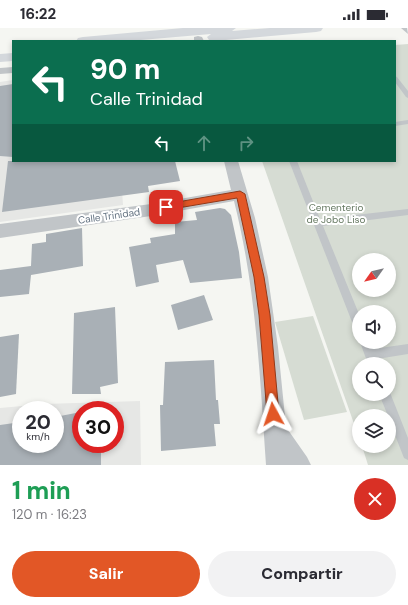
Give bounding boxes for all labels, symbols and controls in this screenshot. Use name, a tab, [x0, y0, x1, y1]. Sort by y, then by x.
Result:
text: 16:22	[20, 4, 56, 24]
text: 90 m	[90, 51, 160, 88]
icon: left	[24, 56, 76, 108]
text: Calle Trinidad	[90, 87, 203, 111]
icon: left	[151, 132, 173, 154]
icon: ahead	[193, 132, 215, 154]
icon: right	[235, 132, 257, 154]
pin	[149, 190, 183, 224]
icon: arrive	[155, 196, 177, 218]
park label: Cementerio de Jobo Liso	[306, 201, 366, 226]
street label: Calle Trinidad	[77, 205, 141, 227]
north arrow	[352, 253, 396, 297]
map controls	[352, 253, 396, 453]
button: sound	[352, 305, 396, 349]
button: search	[352, 357, 396, 401]
position arrow	[252, 393, 294, 435]
speed limit sign: 30	[72, 401, 124, 453]
text: 20	[25, 409, 51, 435]
button: layers	[352, 409, 396, 453]
text: km/h	[26, 430, 50, 443]
text: 1 min	[12, 475, 71, 506]
button: close	[354, 478, 396, 520]
text: 120 m · 16:23	[12, 506, 87, 523]
button: Salir	[12, 551, 200, 597]
button: Compartir	[208, 551, 396, 597]

